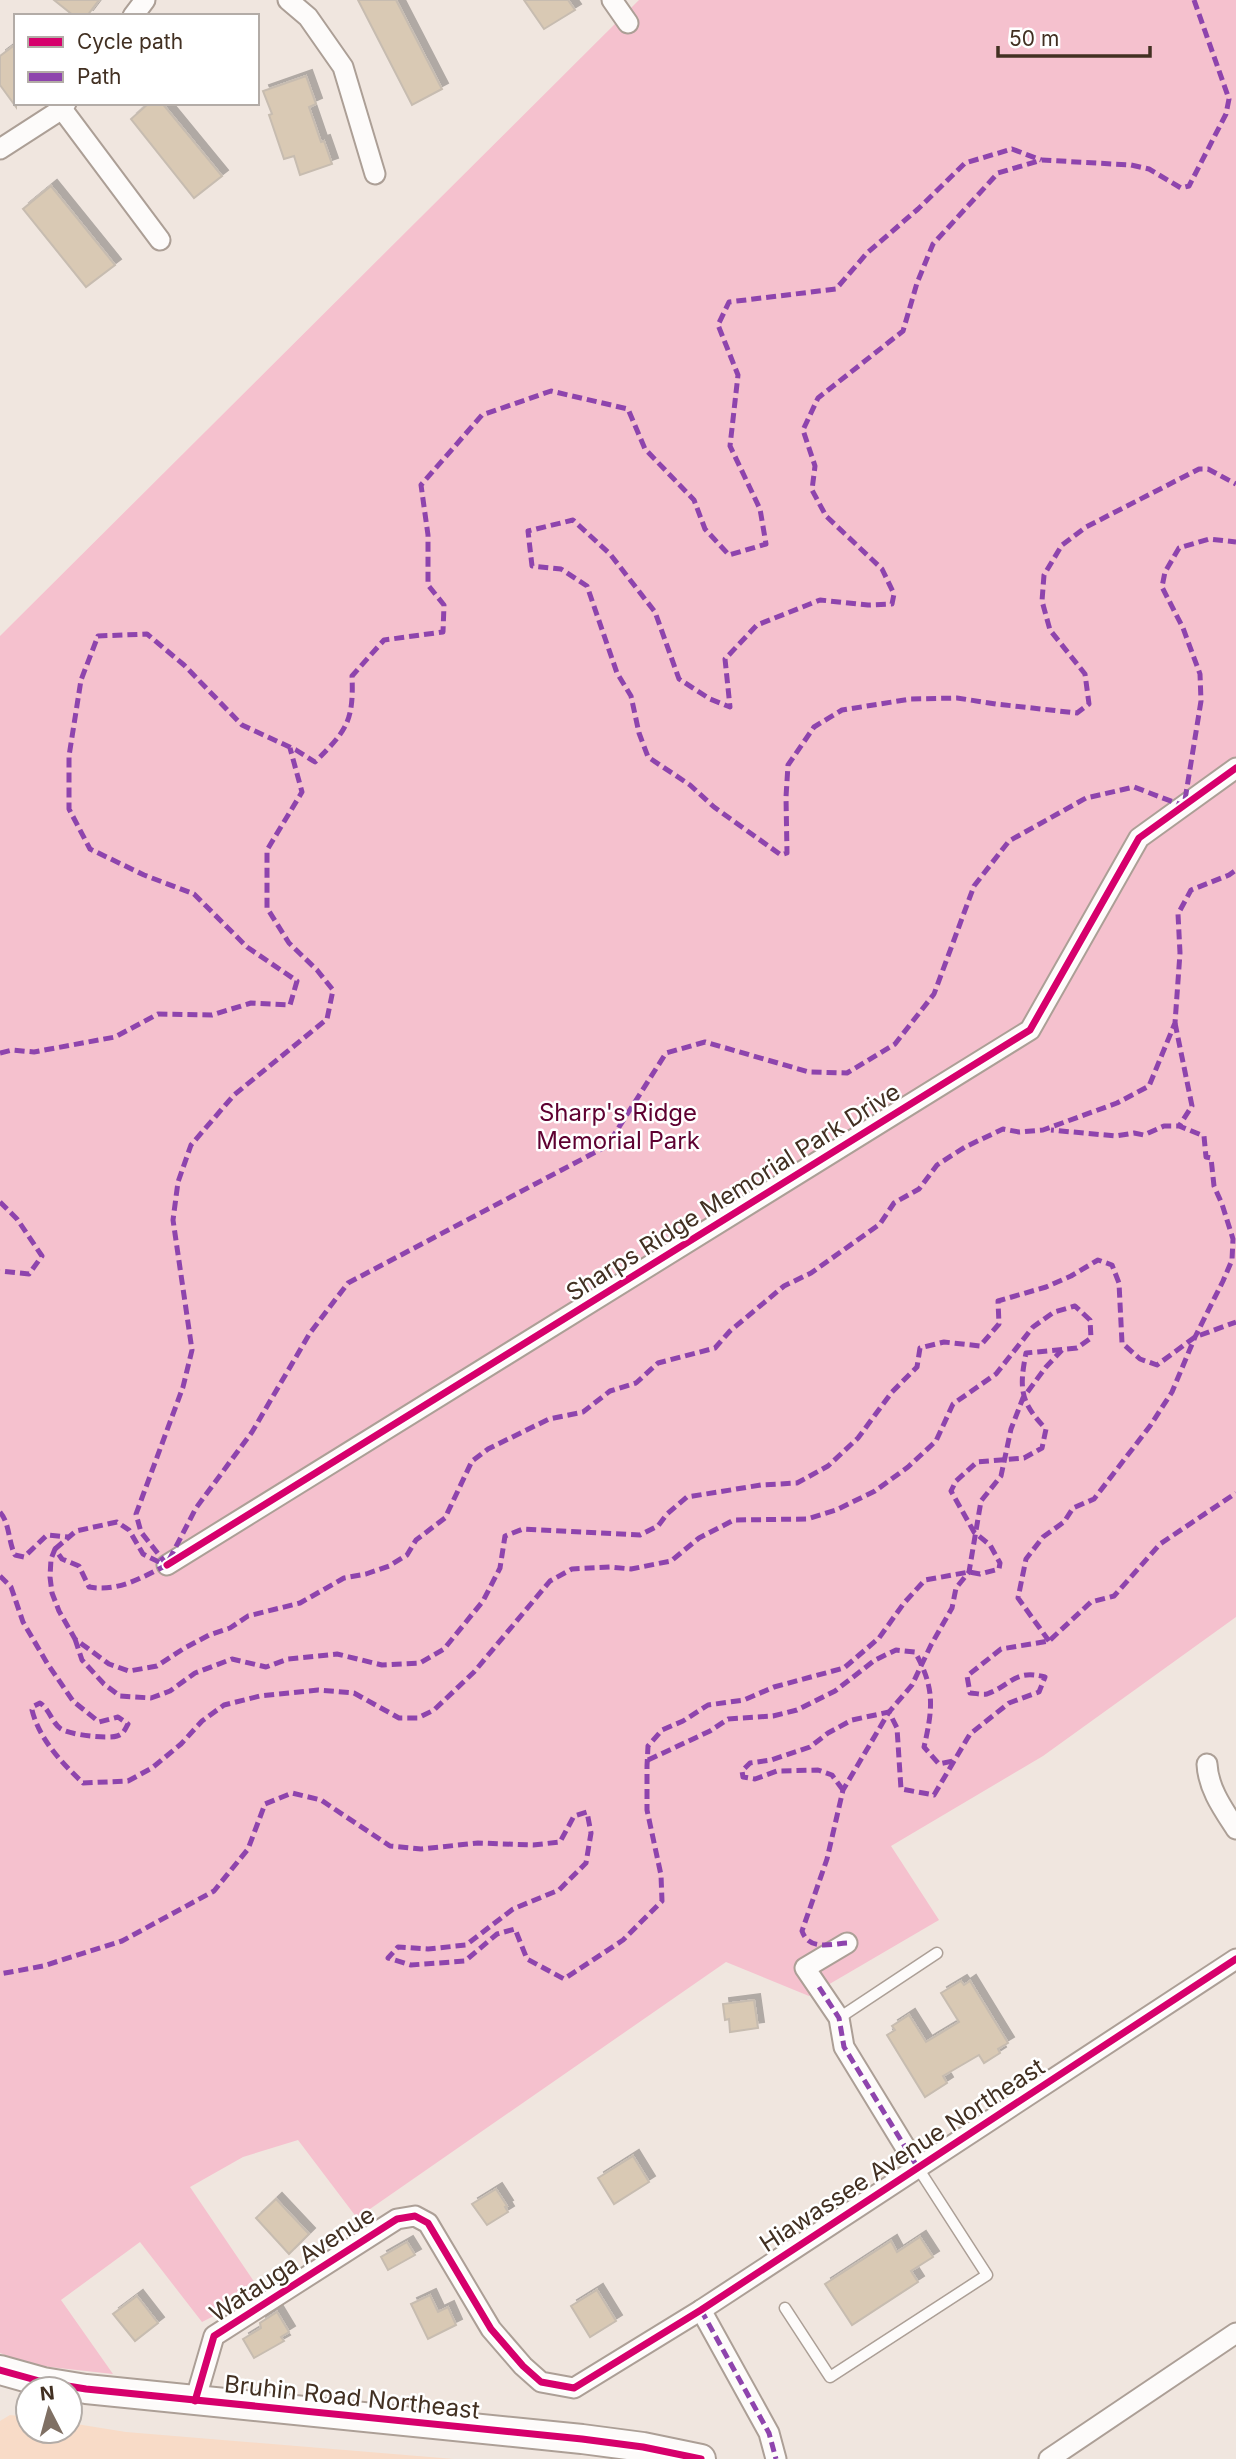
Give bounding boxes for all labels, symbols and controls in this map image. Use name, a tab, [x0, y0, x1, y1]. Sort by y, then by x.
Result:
legend	[14, 14, 259, 105]
scale bar	[998, 14, 1150, 58]
text: 50 m	[1009, 26, 1059, 51]
text: Cycle path	[77, 29, 183, 54]
text: Path	[77, 64, 122, 89]
street label: Sharps Ridge Memorial Park Drive	[561, 1077, 905, 1307]
park label: Sharp's Ridge Memorial Park	[536, 1098, 700, 1155]
street label: Hiawassee Avenue Northeast	[754, 2052, 1050, 2258]
street label: Watauga Avenue	[204, 2200, 380, 2328]
street label: Bruhin Road Northeast	[223, 2369, 481, 2425]
north arrow	[14, 2375, 84, 2445]
text: N	[39, 2381, 56, 2406]

